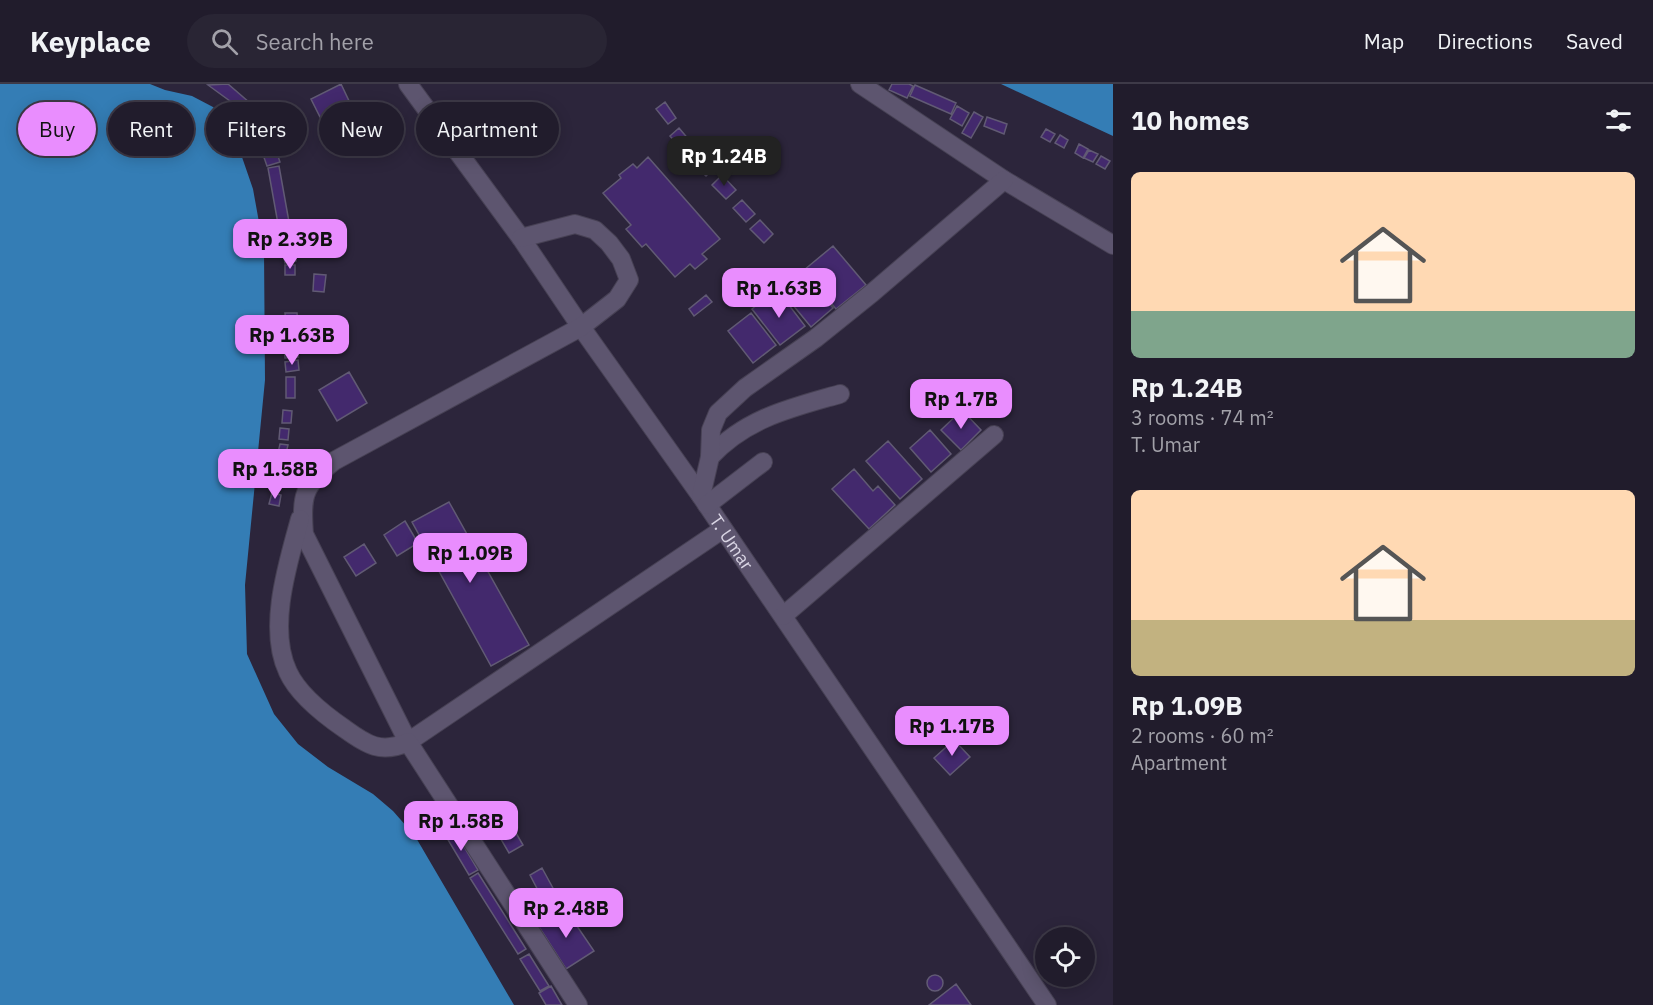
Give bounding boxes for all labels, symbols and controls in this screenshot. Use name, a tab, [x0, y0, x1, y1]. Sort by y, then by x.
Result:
search box	[187, 14, 607, 68]
text: Keyplace	[30, 23, 151, 60]
icon: search	[208, 25, 241, 58]
text: Search here	[256, 27, 374, 56]
text: Map	[1364, 27, 1404, 55]
text: Directions	[1437, 27, 1533, 55]
text: Saved	[1566, 27, 1623, 55]
chip: Buy	[18, 102, 96, 156]
chip: Rent	[108, 102, 194, 156]
chip: Filters	[206, 102, 307, 156]
chip: New	[319, 102, 404, 156]
chip: Apartment	[416, 102, 559, 156]
text: 10 homes	[1131, 103, 1249, 137]
icon: filters	[1602, 104, 1635, 137]
pin: Rp 1.24B	[662, 136, 786, 187]
text: Rp 1.24B	[681, 142, 767, 169]
icon: home	[1329, 211, 1437, 319]
pin: Rp 2.39B	[228, 219, 352, 270]
text: Rp 2.39B	[247, 225, 333, 252]
pin: Rp 1.63B	[717, 268, 841, 319]
text: Rp 1.63B	[736, 274, 822, 301]
pin: Rp 1.63B	[230, 315, 354, 366]
text: Rp 1.63B	[249, 321, 335, 348]
text: Rp 1.24B	[1131, 370, 1243, 404]
pin: Rp 1.7B	[906, 379, 1016, 430]
text: Rp 1.7B	[924, 385, 998, 412]
text: 3 rooms · 74 m²	[1131, 404, 1274, 431]
text: T. Umar	[1131, 431, 1200, 458]
pin: Rp 1.58B	[213, 449, 337, 500]
text: Rp 1.58B	[232, 455, 318, 482]
street label: T. Umar	[705, 510, 759, 574]
icon: home	[1329, 529, 1437, 637]
pin: Rp 1.09B	[408, 533, 532, 584]
text: Rp 1.09B	[427, 539, 513, 566]
text: Rp 1.09B	[1131, 688, 1243, 722]
pin: Rp 1.17B	[890, 706, 1014, 757]
text: Rp 1.17B	[909, 712, 995, 739]
text: 2 rooms · 60 m²	[1131, 722, 1274, 749]
text: Apartment	[1131, 749, 1227, 776]
pin: Rp 1.58B	[399, 801, 523, 852]
text: Rp 1.58B	[418, 807, 504, 834]
pin: Rp 2.48B	[504, 888, 628, 939]
text: Rp 2.48B	[523, 894, 609, 921]
map controls	[1035, 927, 1095, 987]
button: locate	[1035, 927, 1095, 987]

